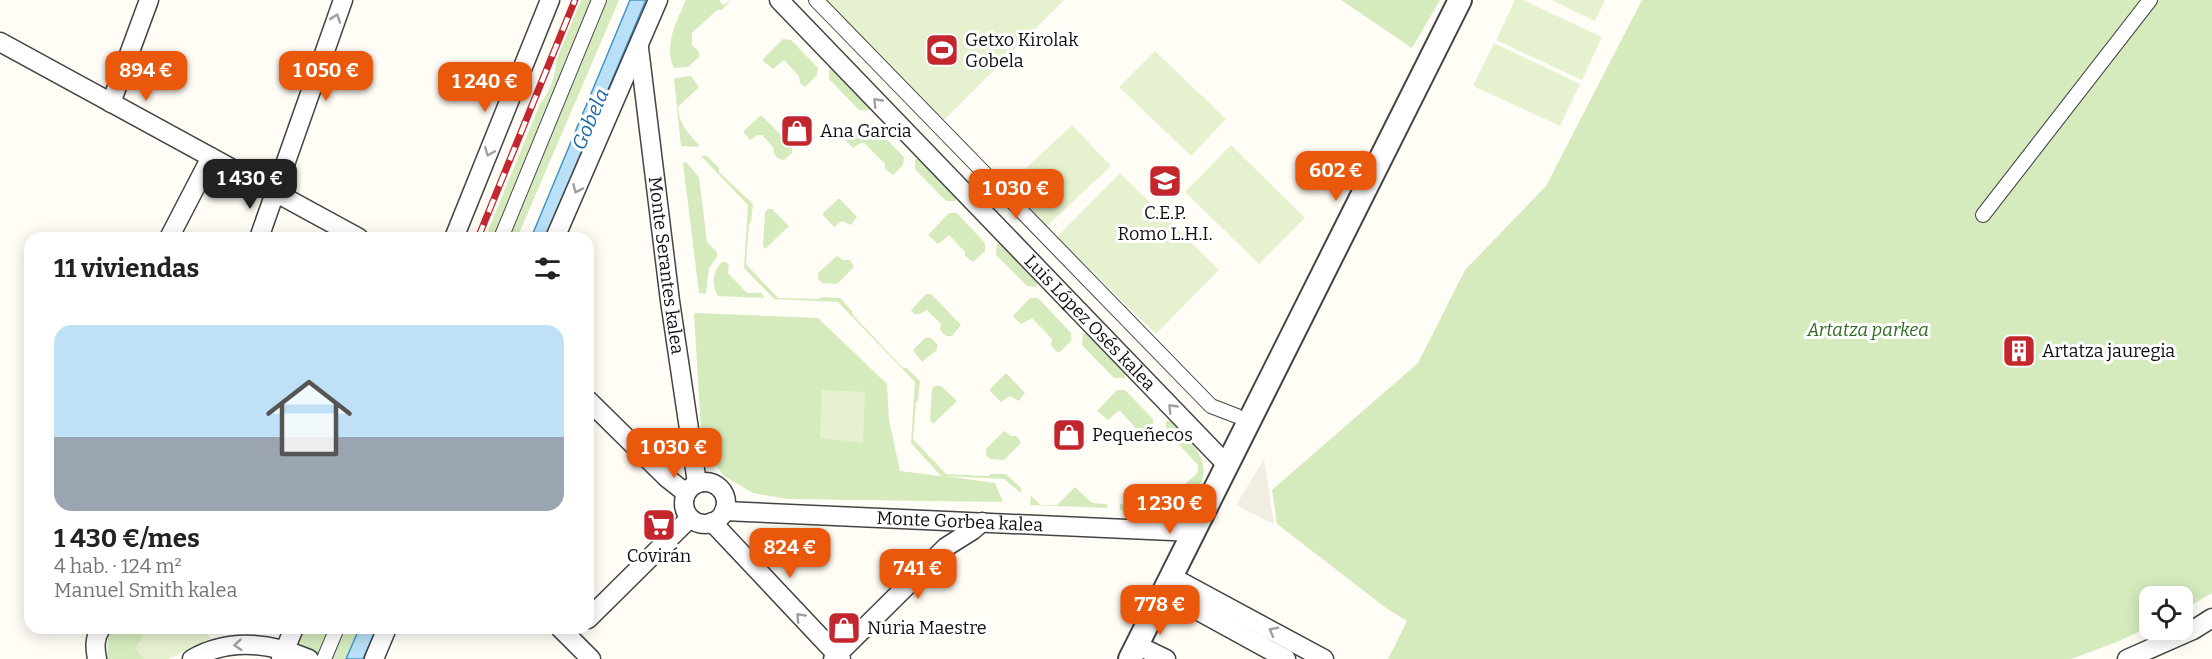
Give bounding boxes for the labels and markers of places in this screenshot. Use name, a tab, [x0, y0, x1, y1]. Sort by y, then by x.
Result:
place label: Getxo Kirolak Gobela	[965, 29, 1079, 72]
sports icon: Getxo Kirolak Gobela	[924, 32, 960, 68]
pin: 894 €	[104, 51, 188, 102]
pin: 1 050 €	[271, 51, 381, 102]
pin: 1 240 €	[430, 62, 540, 113]
shop icon: Ana Garcia	[779, 113, 815, 149]
place label: Ana Garcia	[820, 120, 912, 142]
pin: 602 €	[1294, 151, 1378, 202]
pin: 1 430 €	[195, 159, 305, 210]
school or university icon: C.E.P. Romo L.H.I.	[1147, 163, 1183, 199]
pin: 1 030 €	[961, 169, 1071, 220]
place label: C.E.P. Romo L.H.I.	[1118, 202, 1212, 245]
building icon: Artatza jauregia	[2001, 333, 2037, 369]
place label: Artatza jauregia	[2042, 340, 2175, 362]
shop icon: Pequeñecos	[1051, 417, 1087, 453]
place label: Pequeñecos	[1092, 424, 1193, 446]
pin: 1 030 €	[619, 428, 729, 479]
pin: 1 230 €	[1115, 484, 1225, 535]
supermarket icon: Covirán	[641, 507, 677, 543]
pin: 824 €	[748, 528, 832, 579]
place label: Covirán	[627, 545, 692, 567]
pin: 741 €	[876, 549, 960, 600]
pin: 778 €	[1118, 585, 1202, 636]
shop icon: Nuria Maestre	[826, 610, 862, 646]
place label: Nuria Maestre	[867, 617, 987, 639]

